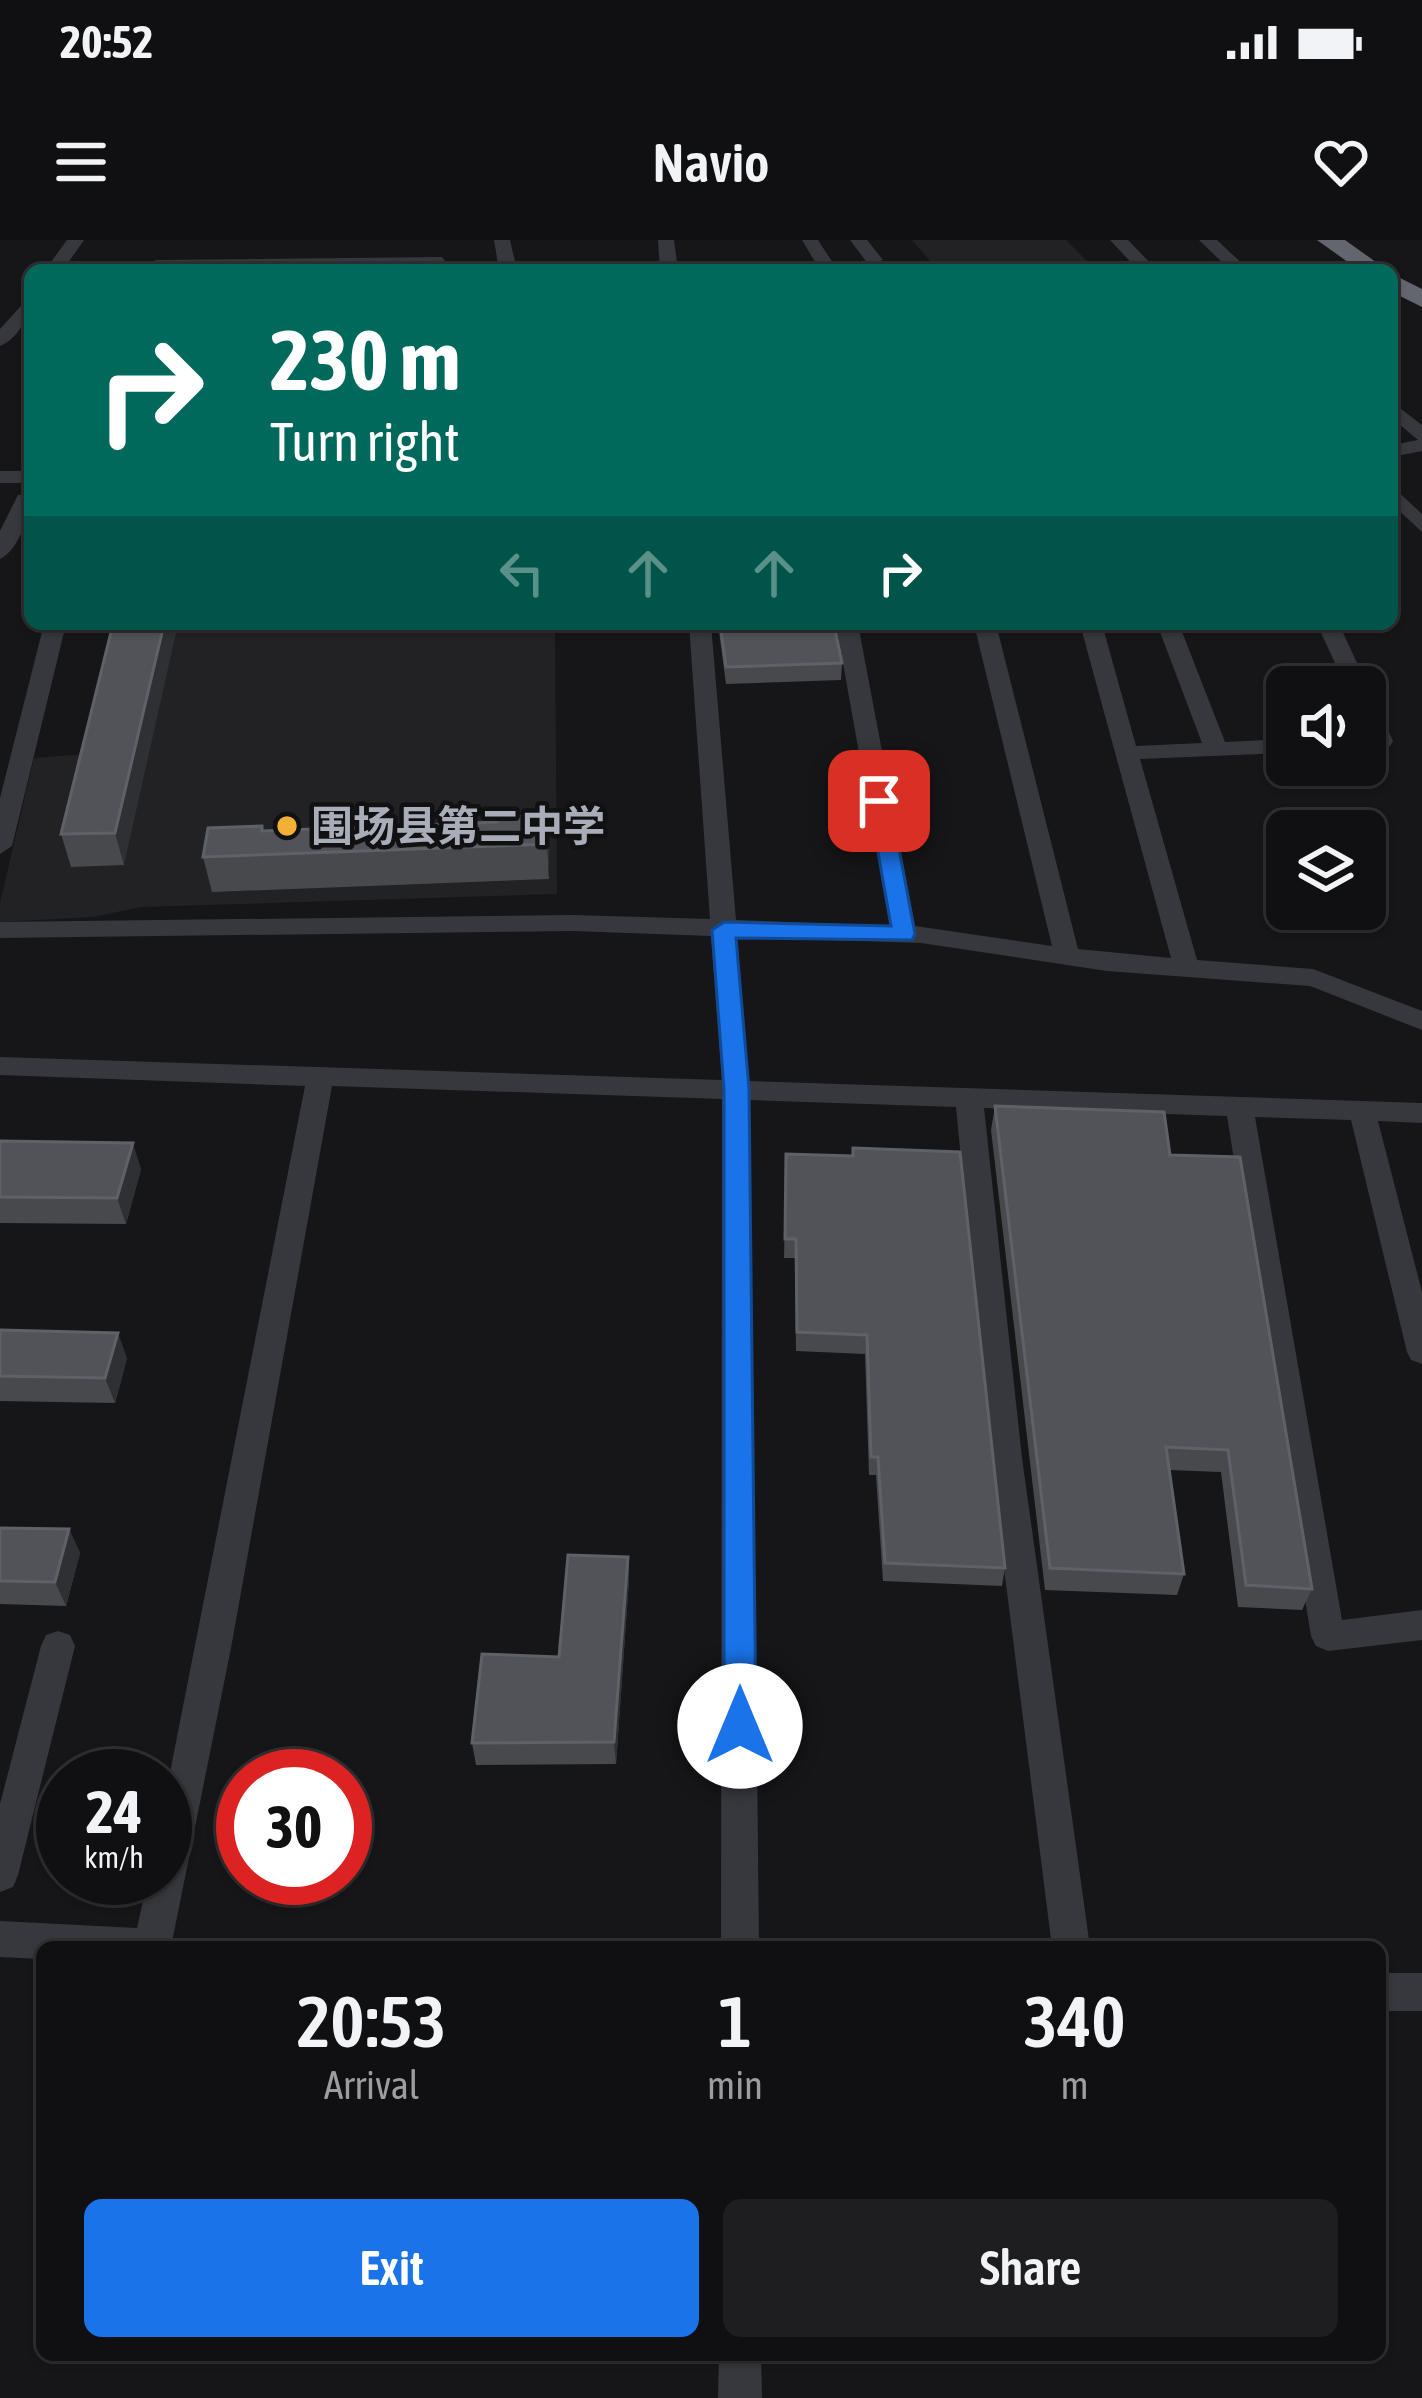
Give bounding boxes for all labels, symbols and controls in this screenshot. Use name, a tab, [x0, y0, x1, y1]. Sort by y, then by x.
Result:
text: 20:52	[60, 16, 154, 68]
icon: menu	[48, 129, 114, 195]
icon: heart	[1308, 129, 1374, 195]
text: Navio	[652, 132, 770, 193]
icon: right	[72, 312, 228, 468]
text: 230 m	[270, 312, 460, 408]
text: Turn right	[270, 411, 460, 472]
icon: left	[489, 540, 555, 606]
icon: ahead	[615, 540, 681, 606]
icon: ahead	[741, 540, 807, 606]
icon: right	[867, 540, 933, 606]
map controls	[1266, 666, 1386, 930]
button: sound	[1266, 666, 1386, 786]
pin	[828, 750, 930, 852]
icon: arrive	[846, 768, 912, 834]
place label: 围场县第二中学	[311, 802, 605, 850]
button: layers	[1266, 810, 1386, 930]
marker: 围场县第二中学	[274, 813, 300, 839]
position arrow	[677, 1663, 803, 1789]
speed limit sign: 30	[216, 1749, 372, 1905]
text: 24	[86, 1777, 142, 1846]
text: km/h	[84, 1840, 144, 1874]
text: 20:53	[297, 1980, 446, 2062]
text: 1	[718, 1980, 752, 2062]
text: 340	[1024, 1980, 1125, 2062]
text: Arrival	[324, 2063, 419, 2107]
text: min	[707, 2063, 763, 2107]
text: m	[1060, 2063, 1089, 2107]
button: Exit	[84, 2199, 699, 2337]
button: Share	[723, 2199, 1338, 2337]

